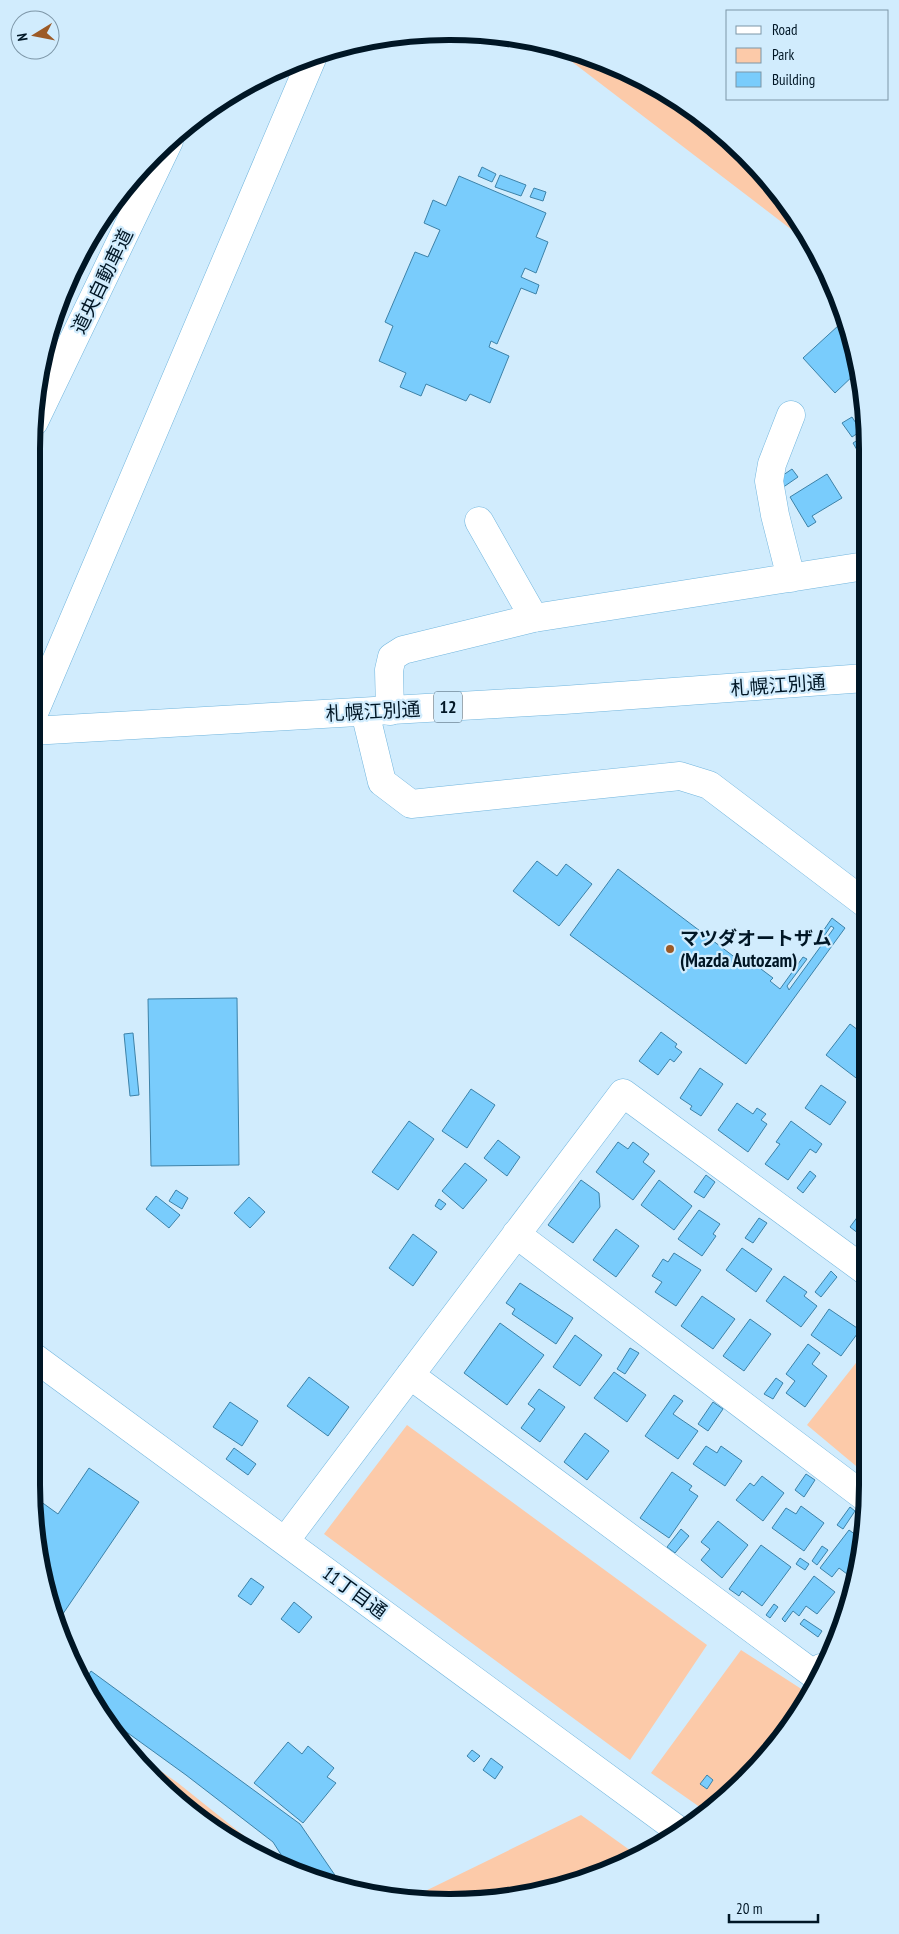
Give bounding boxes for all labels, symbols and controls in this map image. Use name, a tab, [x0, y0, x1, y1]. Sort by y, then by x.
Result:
north arrow	[10, 10, 60, 60]
legend	[726, 10, 889, 100]
text: Road	[772, 20, 798, 39]
text: N	[13, 32, 32, 43]
text: Park	[772, 45, 794, 64]
text: Building	[772, 70, 815, 89]
street label: 道央自動車道	[66, 225, 138, 337]
street label: 札幌江別通	[730, 670, 826, 700]
road number: 12	[434, 692, 462, 722]
street label: 札幌江別通	[325, 697, 421, 725]
place label: マツダオートザム (Mazda Autozam)	[680, 926, 832, 972]
marker: マツダオートザム (Mazda Autozam)	[664, 943, 676, 955]
street label: 11丁目通	[318, 1561, 392, 1623]
scale bar	[729, 1892, 818, 1924]
text: 20 m	[736, 1899, 762, 1918]

